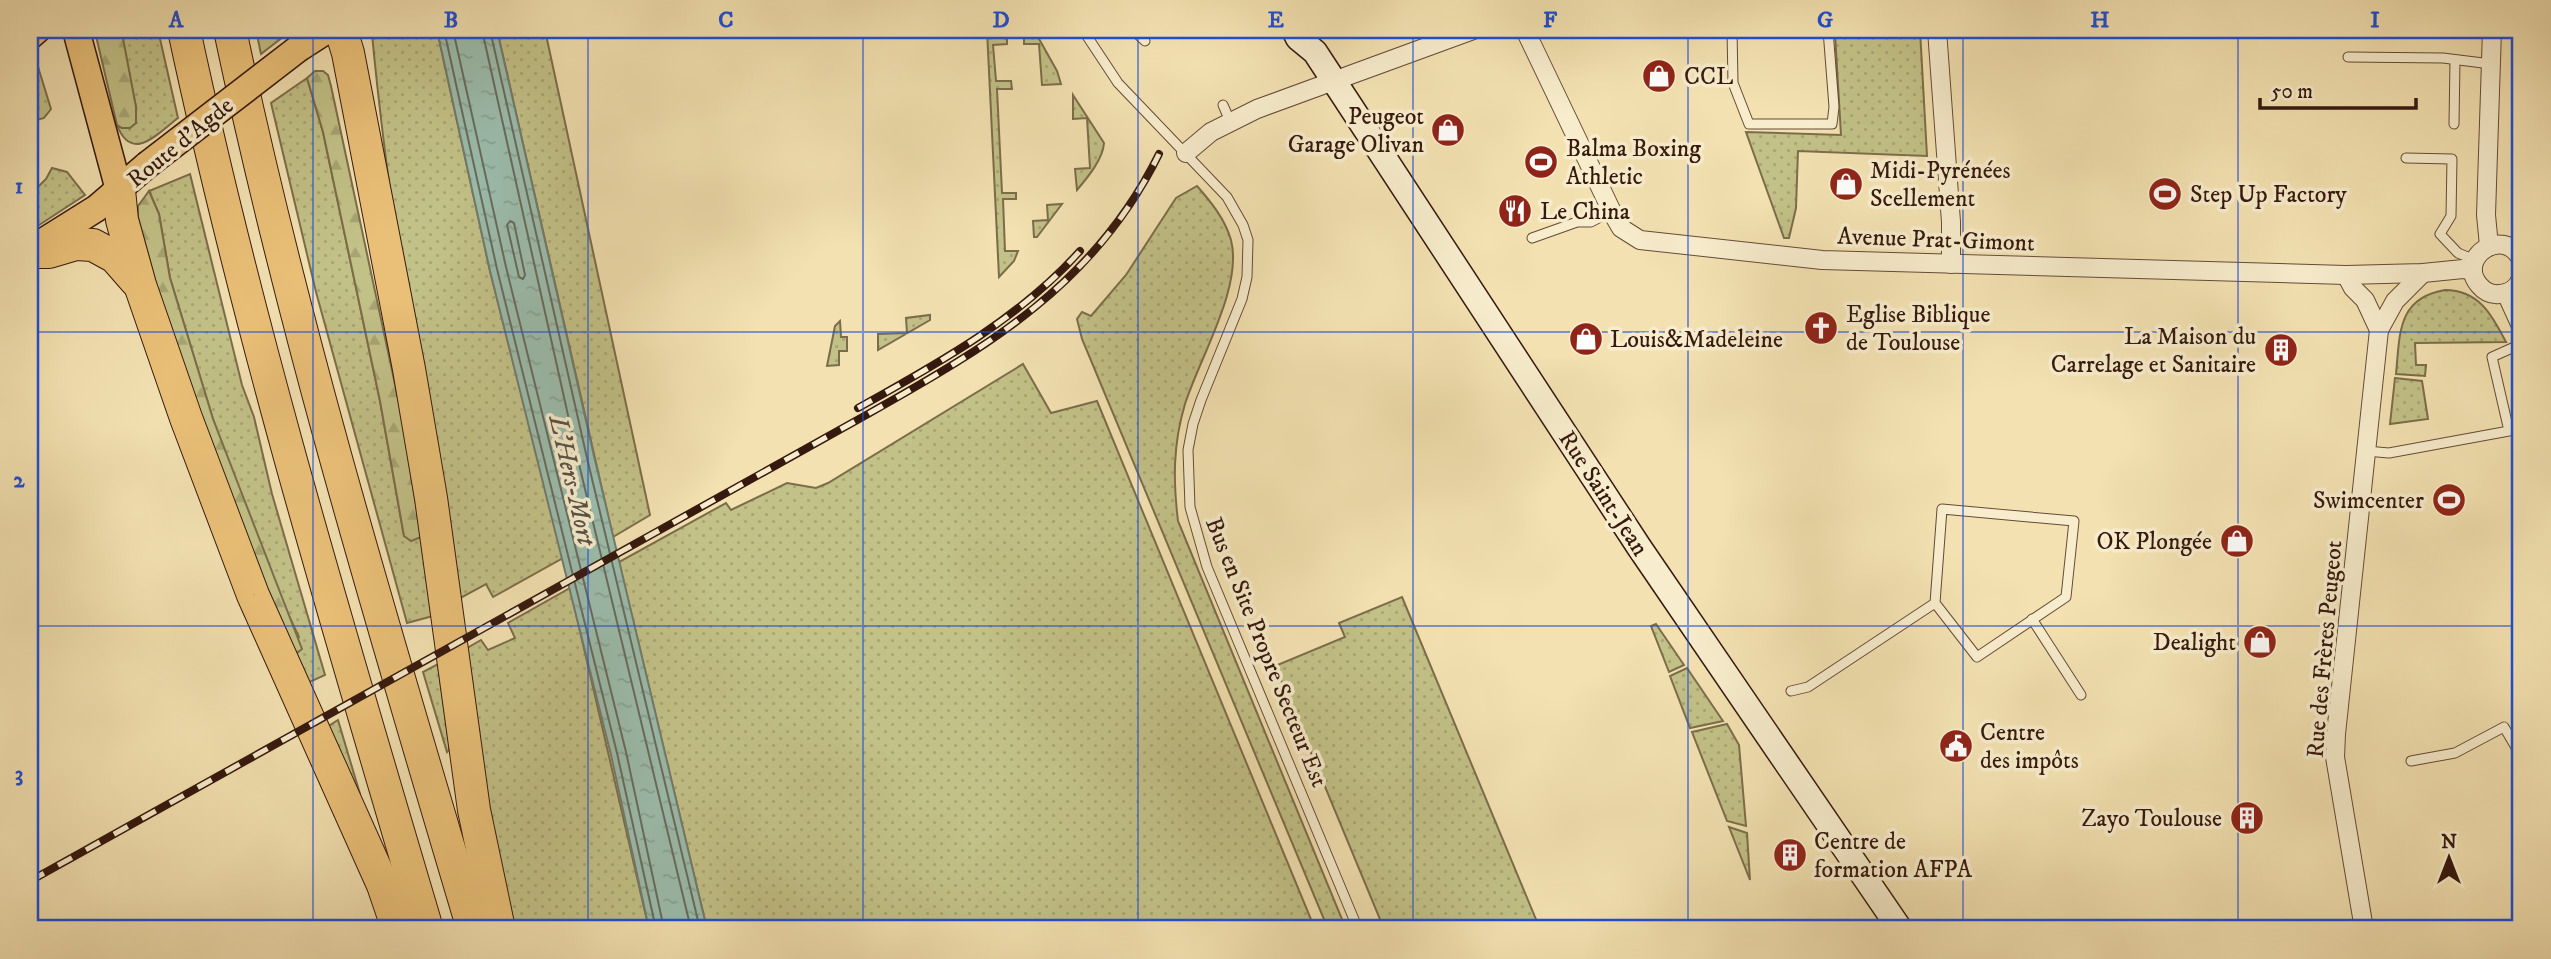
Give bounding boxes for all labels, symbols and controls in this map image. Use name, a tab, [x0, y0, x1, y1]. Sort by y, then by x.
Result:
text: A	[168, 6, 185, 35]
text: B	[444, 6, 458, 35]
text: C	[718, 6, 734, 35]
text: D	[992, 6, 1010, 35]
text: E	[1268, 6, 1284, 35]
text: F	[1543, 6, 1558, 35]
text: G	[1817, 6, 1833, 35]
text: H	[2090, 6, 2110, 35]
text: I	[2370, 6, 2380, 35]
shop icon: CCL	[1640, 57, 1678, 95]
place label: CCL	[1684, 62, 1733, 92]
scale bar	[2260, 66, 2416, 110]
text: 50 m	[2271, 79, 2313, 105]
street label: Route d'Agde	[121, 91, 240, 195]
place label: Peugeot Garage Olivan	[1288, 102, 1424, 160]
shop icon: Peugeot Garage Olivan	[1429, 111, 1467, 149]
place label: Balma Boxing Athletic	[1566, 134, 1701, 192]
sports icon: Balma Boxing Athletic	[1522, 143, 1560, 181]
place label: Midi-Pyrénées Scellement	[1870, 156, 2011, 214]
shop icon: Midi-Pyrénées Scellement	[1827, 165, 1865, 203]
text: 1	[15, 172, 23, 201]
sports icon: Step Up Factory	[2146, 175, 2184, 213]
place label: Step Up Factory	[2190, 180, 2347, 210]
restaurant icon: Le China	[1496, 192, 1534, 230]
place label: Le China	[1540, 197, 1631, 227]
street label: Avenue Prat-Gimont	[1837, 222, 2035, 258]
place label: Eglise Biblique de Toulouse	[1846, 300, 1990, 358]
church icon: Eglise Biblique de Toulouse	[1802, 309, 1840, 347]
shop icon: Louis&Madeleine	[1567, 320, 1605, 358]
place label: La Maison du Carrelage et Sanitaire	[2051, 322, 2256, 380]
place label: Louis&Madeleine	[1610, 325, 1783, 355]
building icon: La Maison du Carrelage et Sanitaire	[2262, 331, 2300, 369]
water label: L'Hers-Mort	[540, 410, 603, 550]
street label: Rue Saint-Jean	[1552, 425, 1655, 562]
text: 2	[13, 466, 25, 495]
sports icon: Swimcenter	[2430, 481, 2468, 519]
place label: Swimcenter	[2313, 486, 2424, 516]
street label: Bus en Site Propre Secteur Est	[1198, 513, 1334, 792]
shop icon: OK Plongée	[2218, 522, 2256, 560]
place label: OK Plongée	[2097, 527, 2212, 557]
street label: Rue des Frères Peugeot	[2301, 539, 2349, 759]
shop icon: Dealight	[2241, 623, 2279, 661]
place label: Dealight	[2153, 628, 2236, 658]
place label: Centre des impôts	[1980, 718, 2079, 776]
public building icon: Centre des impôts	[1937, 727, 1975, 765]
text: 3	[15, 760, 23, 789]
building icon: Zayo Toulouse	[2228, 799, 2266, 837]
place label: Zayo Toulouse	[2081, 804, 2222, 834]
north arrow	[2414, 822, 2484, 892]
place label: Centre de formation AFPA	[1814, 827, 1973, 885]
text: N	[2441, 831, 2457, 854]
building icon: Centre de formation AFPA	[1771, 836, 1809, 874]

